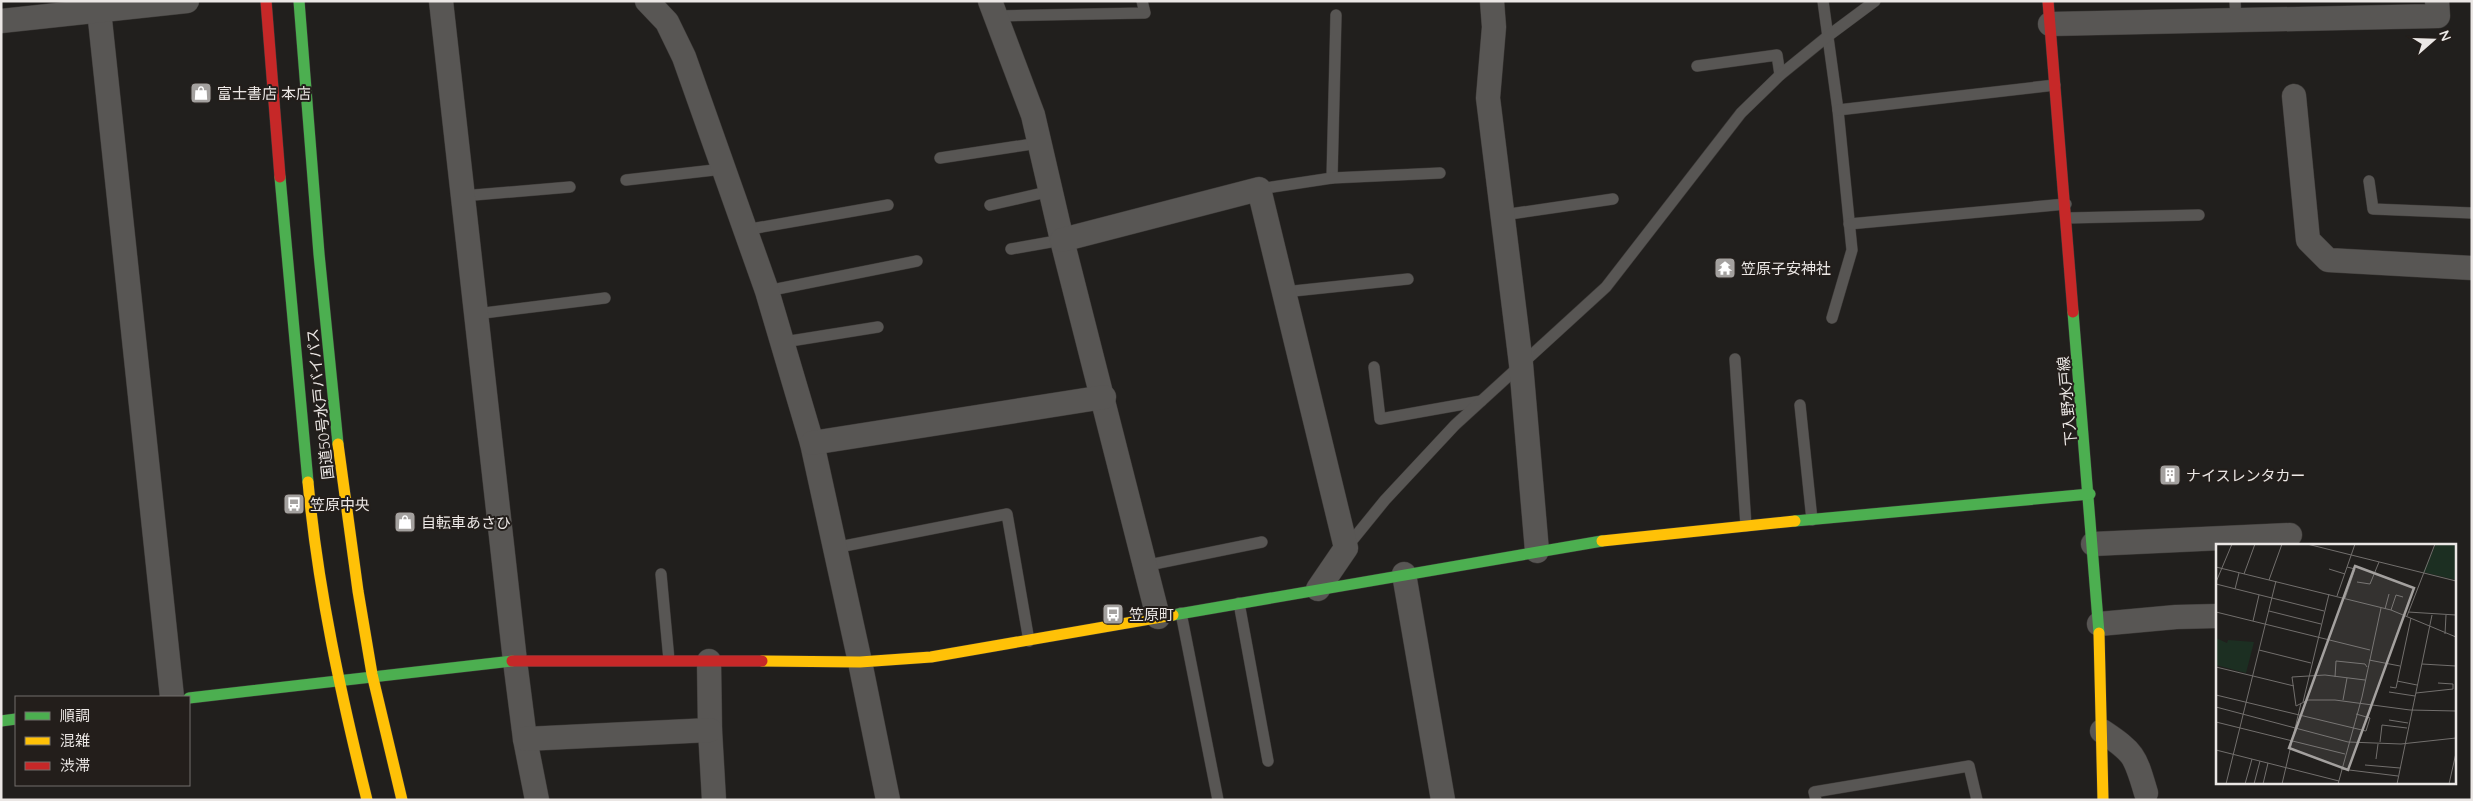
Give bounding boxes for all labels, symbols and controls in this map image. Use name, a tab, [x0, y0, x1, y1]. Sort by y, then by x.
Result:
north arrow	[2408, 15, 2458, 65]
text: N	[2435, 28, 2455, 43]
shop icon: 富士書店 本店	[189, 81, 213, 105]
place label: 富士書店 本店	[217, 84, 311, 103]
temple icon: 笠原子安神社	[1713, 256, 1737, 280]
place label: 笠原子安神社	[1741, 259, 1831, 278]
street label: 国道50号水戸バイパス	[303, 328, 337, 480]
street label: 下入野水戸線	[2054, 355, 2080, 447]
building icon: ナイスレンタカー	[2158, 463, 2182, 487]
place label: ナイスレンタカー	[2186, 466, 2306, 485]
bus stop icon: 笠原中央	[282, 492, 306, 516]
place label: 笠原中央	[310, 495, 370, 514]
shop icon: 自転車あさひ	[393, 510, 417, 534]
place label: 自転車あさひ	[421, 513, 511, 532]
inset map	[2216, 544, 2456, 784]
bus stop icon: 笠原町	[1101, 602, 1125, 626]
place label: 笠原町	[1129, 605, 1174, 624]
legend	[15, 696, 190, 786]
text: 順調	[60, 706, 90, 725]
text: 混雑	[60, 731, 90, 750]
text: 渋滞	[60, 756, 90, 775]

